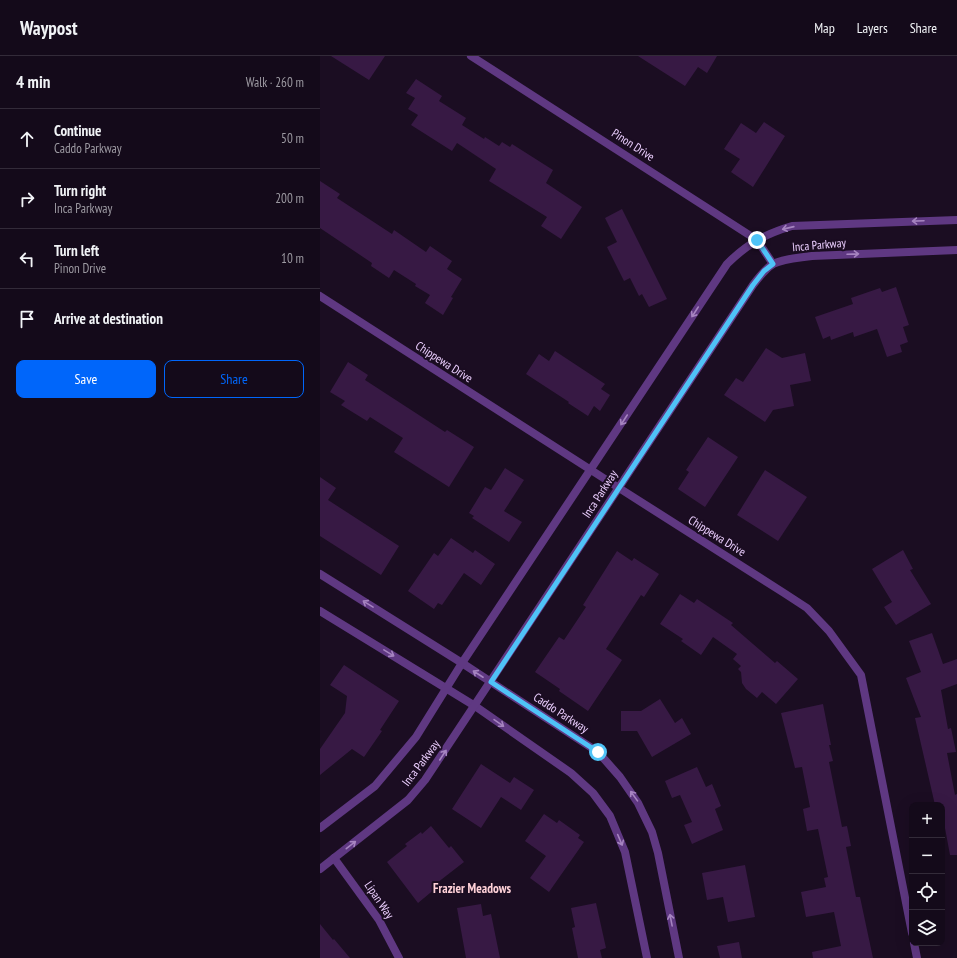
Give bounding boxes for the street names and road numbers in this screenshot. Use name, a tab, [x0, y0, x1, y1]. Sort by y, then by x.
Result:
street label: Pinon Drive	[609, 125, 658, 164]
street label: Inca Parkway	[791, 235, 847, 254]
street label: Chippewa Drive	[413, 338, 476, 386]
street label: Inca Parkway	[579, 467, 621, 520]
street label: Chippewa Drive	[686, 512, 749, 559]
street label: Caddo Parkway	[531, 689, 592, 736]
street label: Inca Parkway	[398, 736, 443, 789]
street label: Lipan Way	[361, 878, 398, 922]

